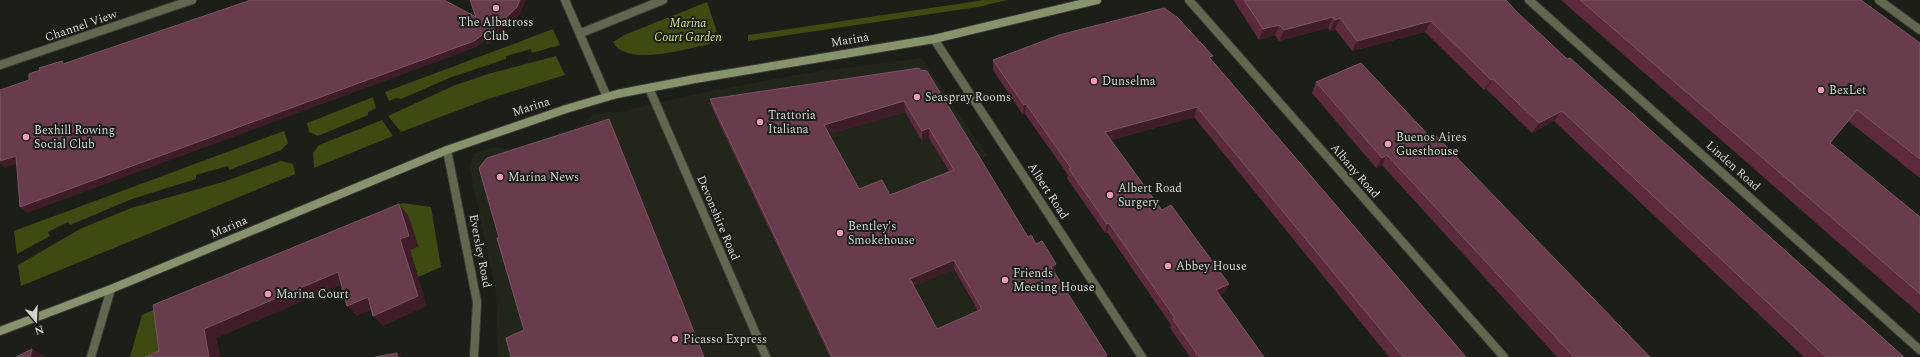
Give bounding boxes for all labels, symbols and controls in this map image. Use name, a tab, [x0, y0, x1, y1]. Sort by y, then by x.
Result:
marker: The Albatross Club	[491, 3, 501, 13]
street label: Channel View	[42, 4, 121, 47]
place label: The Albatross Club	[459, 13, 533, 46]
park label: Marina Court Garden	[654, 14, 722, 47]
street label: Marina	[829, 28, 871, 52]
place label: Dunselma	[1102, 72, 1156, 91]
marker: Dunselma	[1089, 76, 1099, 86]
place label: BexLet	[1829, 81, 1866, 100]
marker: BexLet	[1816, 85, 1826, 95]
place label: Seaspray Rooms	[925, 88, 1011, 107]
street label: Marina	[510, 92, 552, 122]
marker: Seaspray Rooms	[912, 92, 922, 102]
place label: Trattoria Italiana	[768, 106, 816, 139]
marker: Trattoria Italiana	[755, 117, 765, 127]
place label: Bexhill Rowing Social Club	[34, 121, 115, 154]
place label: Buenos Aires Guesthouse	[1396, 128, 1467, 161]
marker: Bexhill Rowing Social Club	[21, 132, 31, 142]
street label: Linden Road	[1701, 136, 1765, 196]
street label: Albany Road	[1326, 139, 1385, 203]
marker: Buenos Aires Guesthouse	[1383, 139, 1393, 149]
street label: Albert Road	[1023, 159, 1074, 223]
place label: Marina News	[508, 168, 579, 187]
marker: Marina News	[495, 172, 505, 182]
street label: Devonshire Road	[692, 172, 745, 264]
place label: Albert Road Surgery	[1118, 179, 1182, 212]
marker: Albert Road Surgery	[1105, 190, 1115, 200]
street label: Marina	[207, 211, 251, 243]
street label: Eversley Road	[464, 213, 496, 290]
place label: Bentley's Smokehouse	[848, 217, 915, 250]
marker: Bentley's Smokehouse	[835, 228, 845, 238]
place label: Abbey House	[1176, 257, 1247, 276]
marker: Abbey House	[1163, 261, 1173, 271]
place label: Friends Meeting House	[1013, 264, 1095, 297]
marker: Friends Meeting House	[1000, 275, 1010, 285]
place label: Marina Court	[276, 285, 349, 304]
marker: Marina Court	[263, 289, 273, 299]
north arrow	[16, 301, 56, 341]
text: N	[32, 320, 46, 339]
place label: Picasso Express	[683, 330, 767, 349]
marker: Picasso Express	[670, 334, 680, 344]

